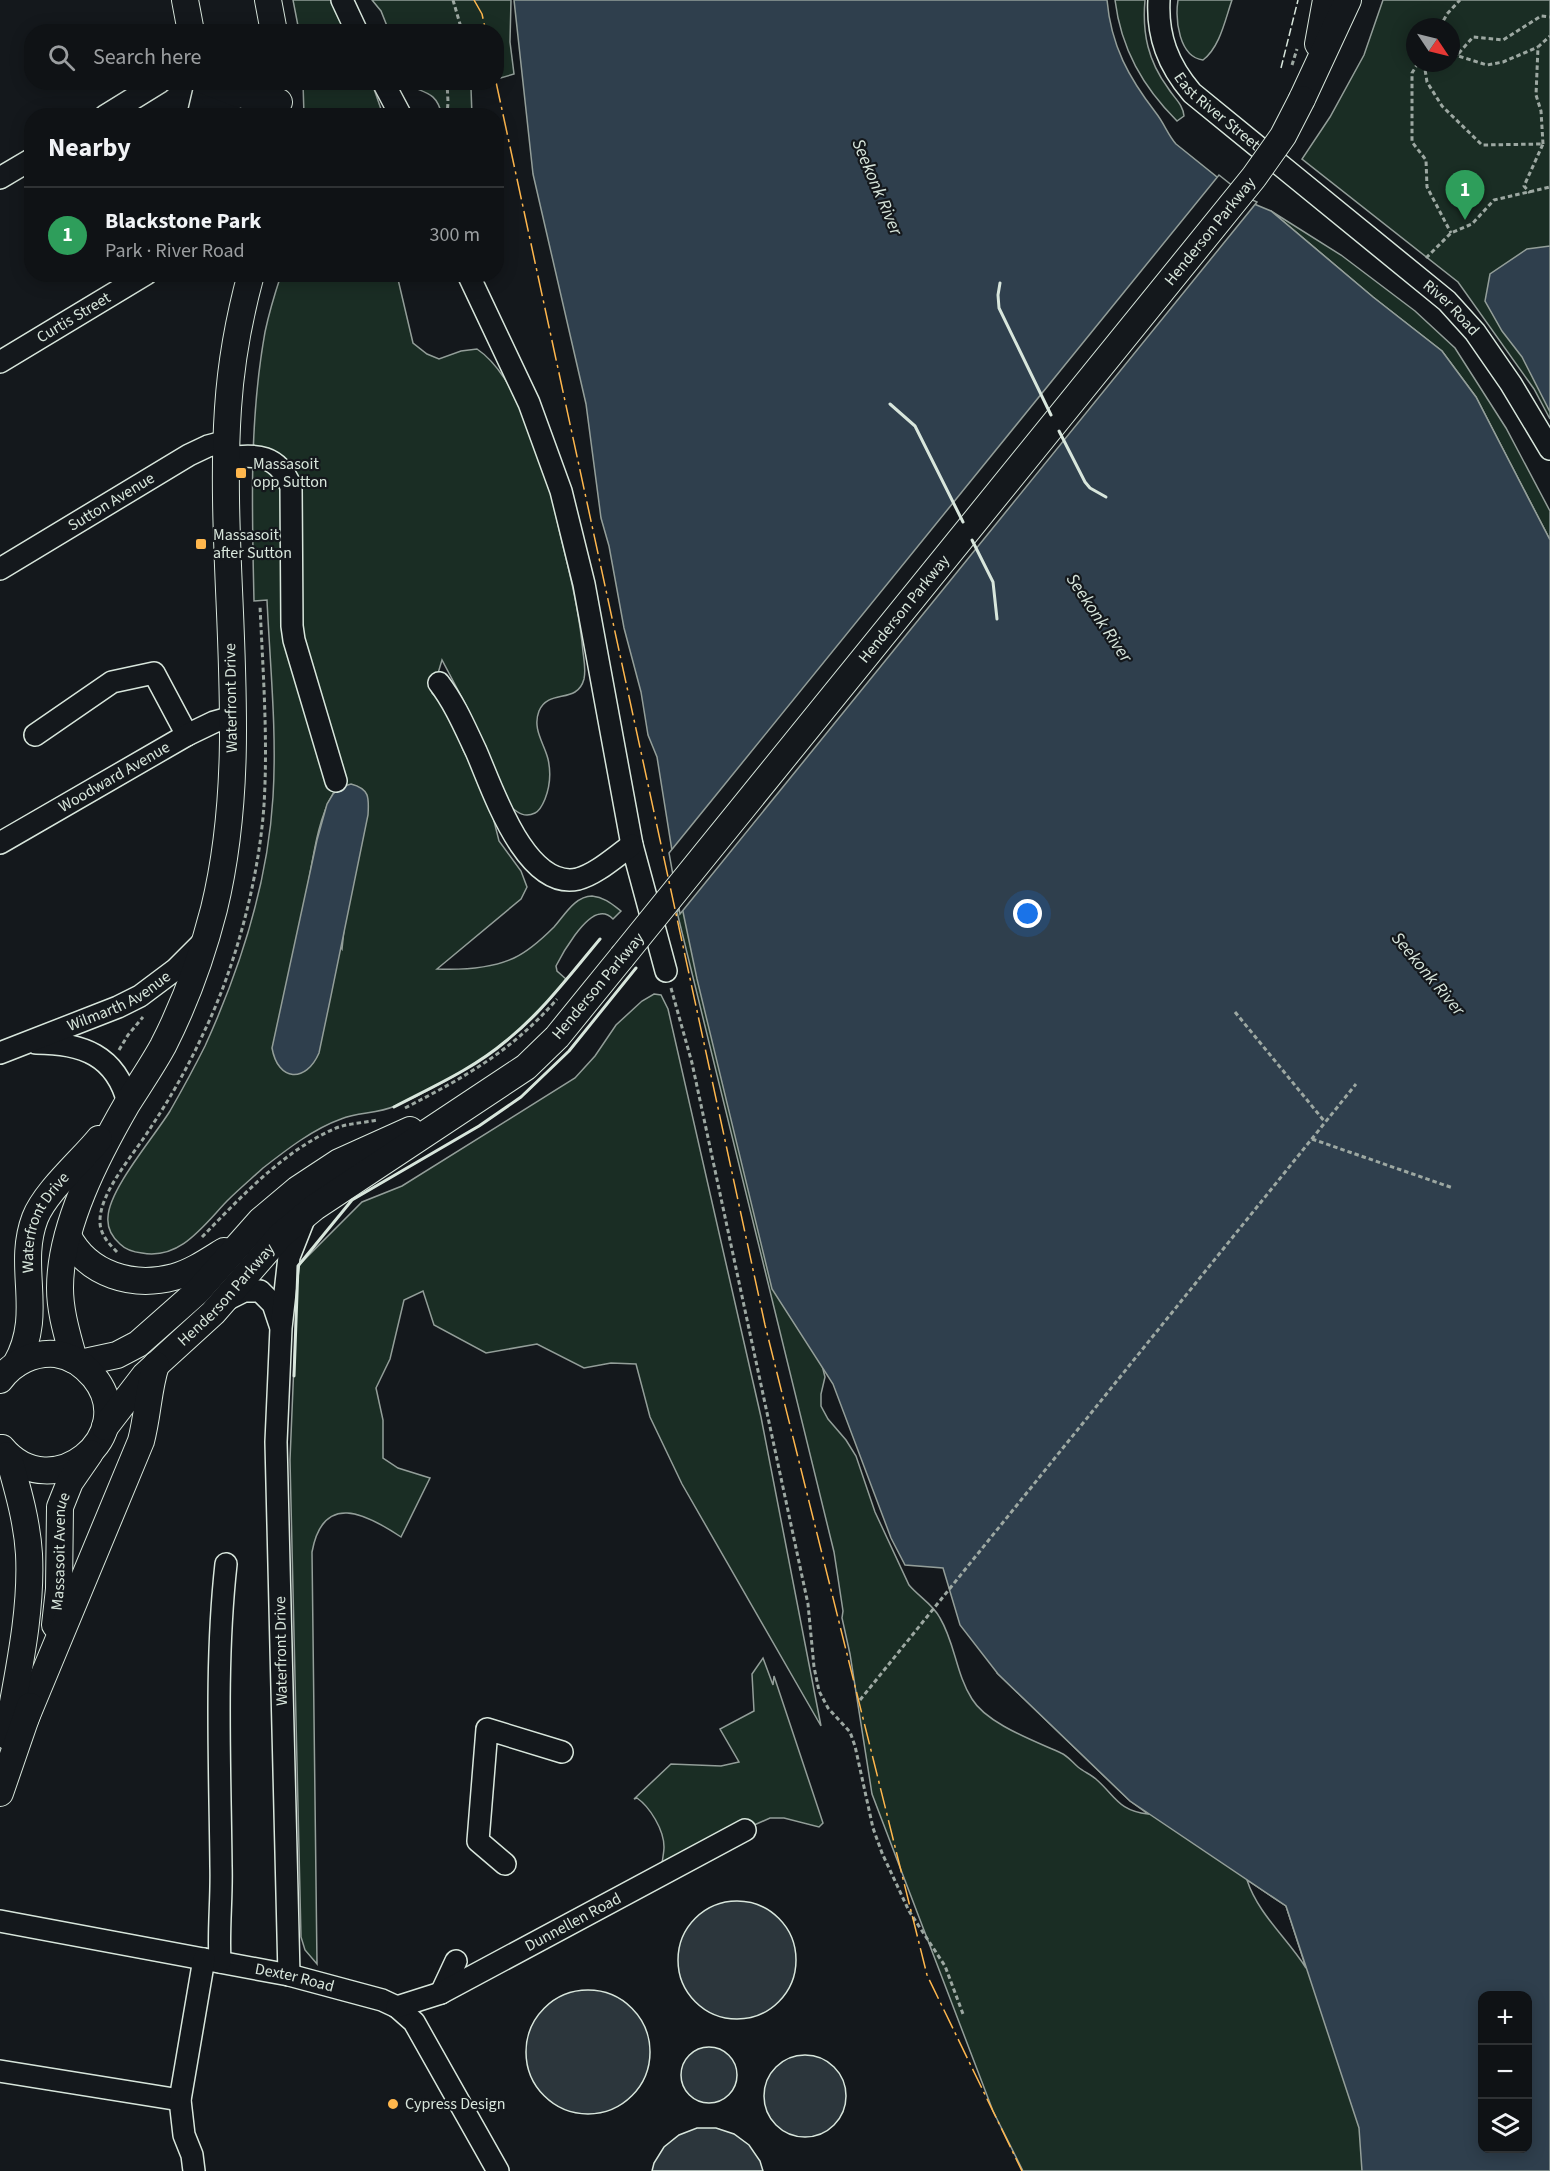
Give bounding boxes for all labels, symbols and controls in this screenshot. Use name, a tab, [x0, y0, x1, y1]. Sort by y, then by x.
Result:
north arrow	[1406, 18, 1460, 72]
search box	[24, 24, 504, 90]
icon: search	[45, 41, 78, 74]
text: Search here	[93, 41, 201, 73]
street label: East River Street	[1169, 68, 1265, 156]
text: Nearby	[48, 129, 131, 166]
water label: Seekonk River	[845, 135, 909, 240]
pin: 1	[1446, 170, 1484, 220]
street label: Henderson Parkway	[1159, 172, 1261, 290]
text: Blackstone Park	[105, 205, 261, 237]
text: 1	[62, 221, 73, 249]
text: 300 m	[430, 221, 480, 249]
text: Park · River Road	[105, 237, 245, 265]
street label: River Road	[1418, 275, 1484, 341]
street label: Curtis Street	[33, 287, 115, 348]
place label: Massasoit opp Sutton	[253, 453, 328, 493]
marker: Massasoit opp Sutton	[234, 466, 248, 480]
street label: Sutton Avenue	[64, 467, 159, 536]
place label: Massasoit after Sutton	[213, 524, 292, 564]
marker: Massasoit after Sutton	[194, 537, 208, 551]
street label: Henderson Parkway	[853, 550, 955, 668]
water label: Seekonk River	[1060, 568, 1139, 668]
street label: Waterfront Drive	[219, 643, 243, 753]
street label: Woodward Avenue	[55, 736, 174, 818]
your location	[1013, 899, 1042, 928]
street label: Henderson Parkway	[547, 927, 650, 1044]
water label: Seekonk River	[1385, 927, 1471, 1022]
street label: Wilmarth Avenue	[64, 966, 175, 1037]
street label: Waterfront Drive	[17, 1167, 74, 1274]
street label: Henderson Parkway	[173, 1238, 280, 1351]
street label: Massasoit Avenue	[46, 1489, 76, 1612]
street label: Waterfront Drive	[269, 1596, 293, 1706]
street label: Dunnellen Road	[521, 1887, 625, 1957]
street label: Dexter Road	[253, 1958, 337, 1998]
map controls	[1478, 1991, 1532, 2153]
button: +	[1478, 1991, 1532, 2045]
button: −	[1478, 2045, 1532, 2099]
place label: Cypress Design	[405, 2093, 505, 2115]
marker: Cypress Design	[386, 2097, 400, 2111]
button: layers	[1478, 2099, 1532, 2153]

